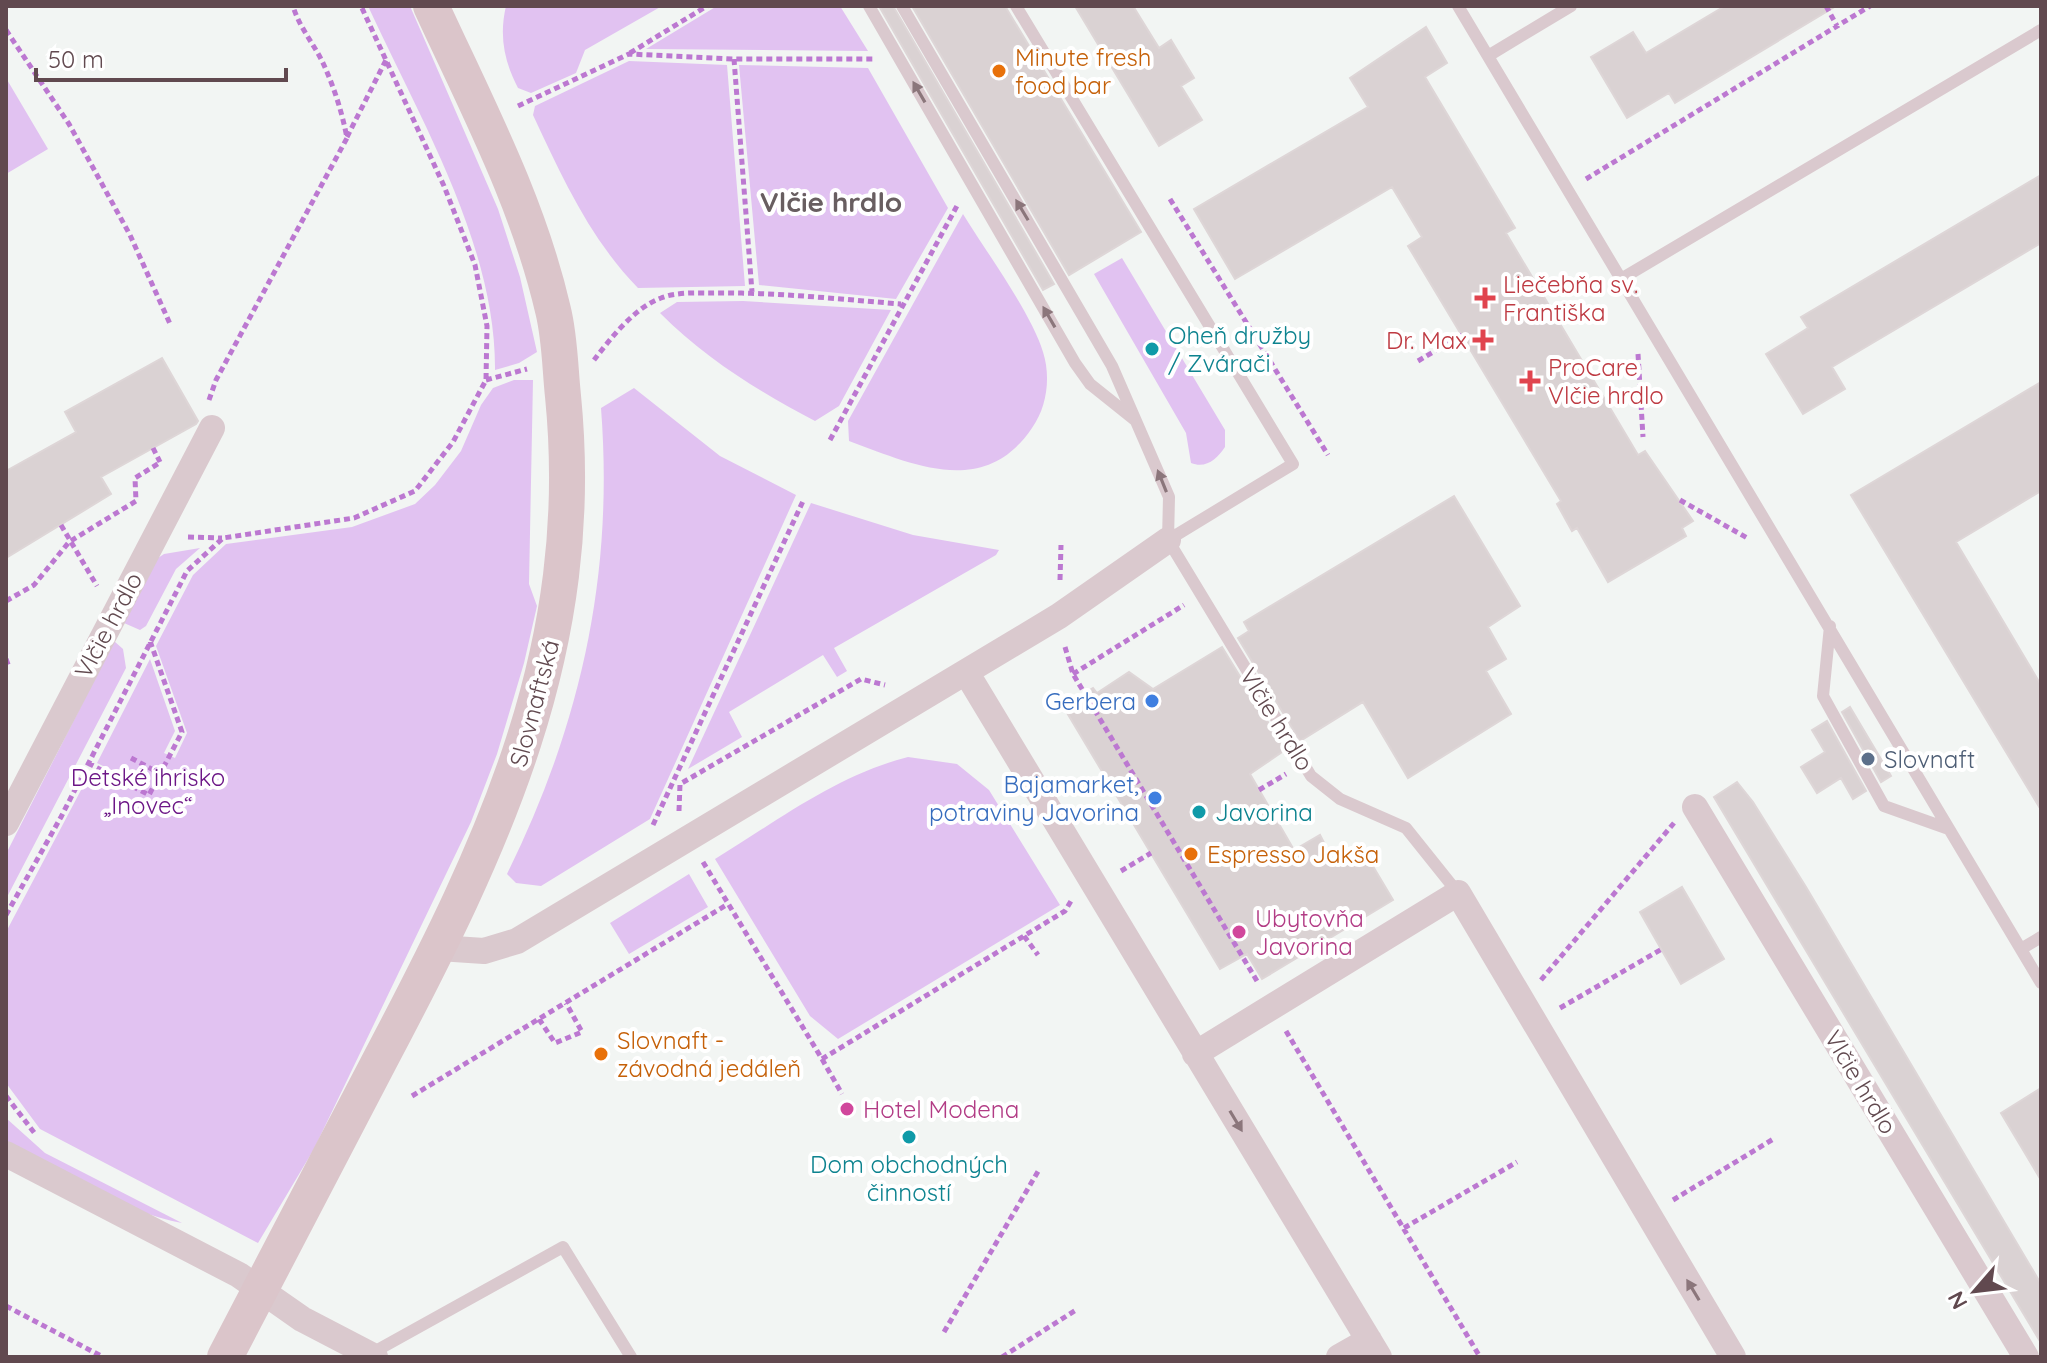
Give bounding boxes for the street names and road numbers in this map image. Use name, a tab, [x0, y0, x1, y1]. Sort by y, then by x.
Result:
street label: Vlčie hrdlo	[68, 567, 148, 683]
street label: Slovnaftská	[503, 636, 565, 770]
street label: Vlčie hrdlo	[1234, 662, 1320, 776]
street label: Vlčie hrdlo	[1818, 1025, 1904, 1139]

